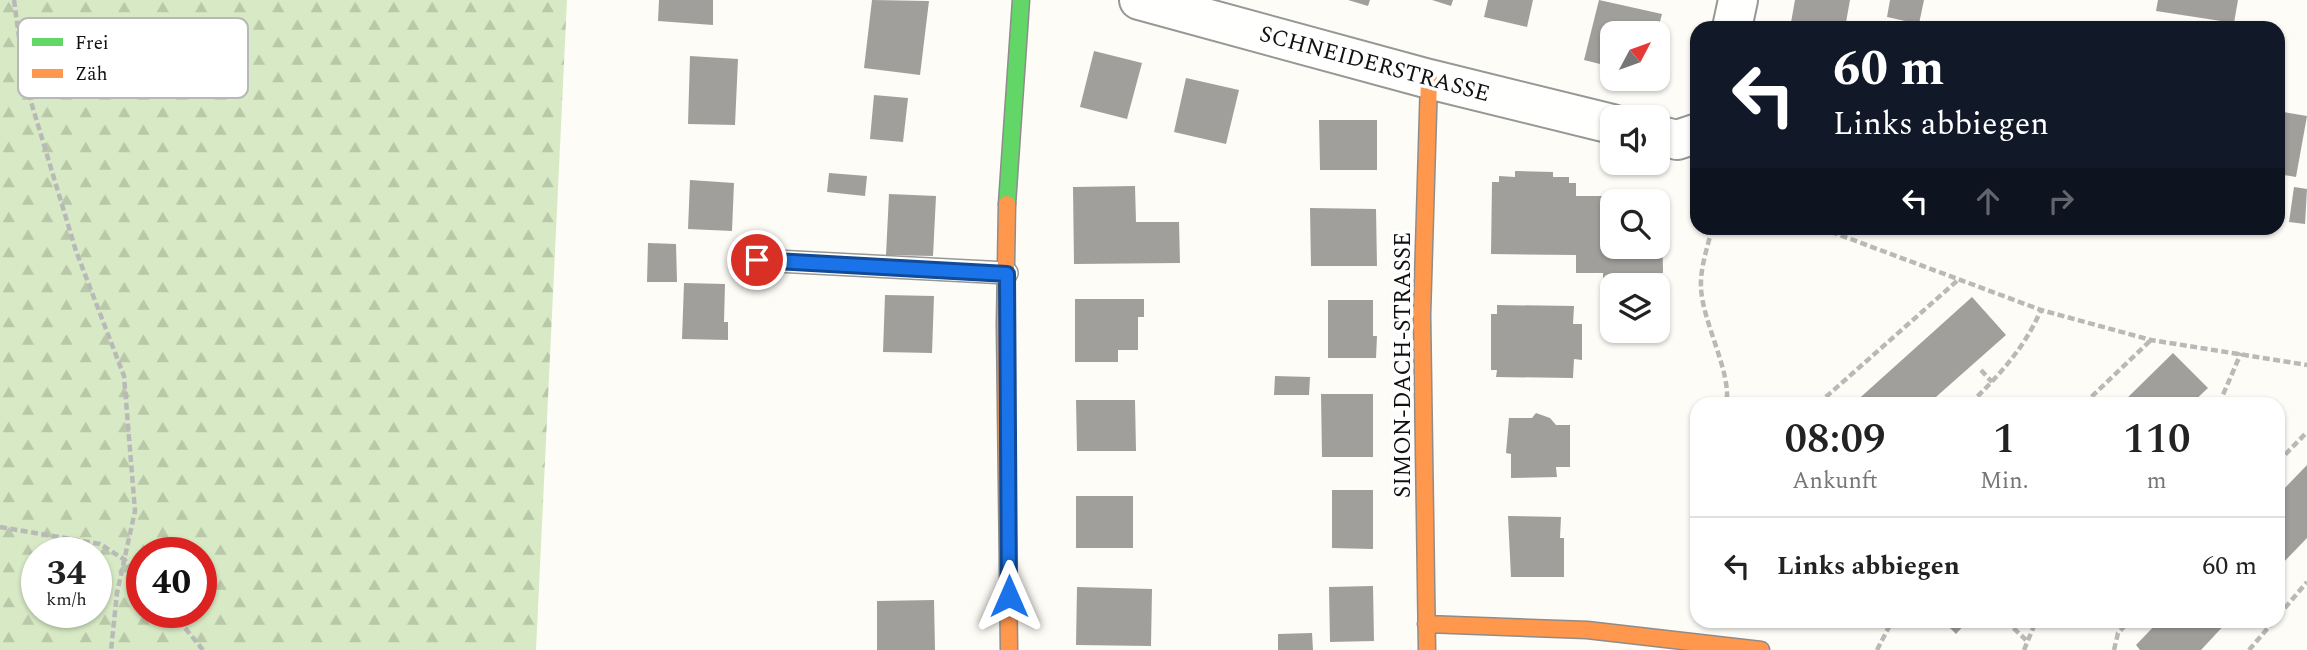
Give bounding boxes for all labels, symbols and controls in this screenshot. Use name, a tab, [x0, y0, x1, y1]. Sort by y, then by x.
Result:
street label: SCHNEIDERSTRASSE	[1255, 17, 1494, 112]
legend	[18, 18, 248, 98]
north arrow	[1600, 21, 1670, 91]
map controls	[1600, 21, 1670, 343]
text: Frei	[75, 29, 109, 58]
text: 60 m	[1833, 32, 1944, 107]
icon: left	[1718, 49, 1809, 140]
text: Zäh	[75, 60, 108, 89]
text: Links abbiegen	[1833, 100, 2049, 149]
button: sound	[1600, 105, 1670, 175]
icon: left	[1896, 182, 1934, 220]
icon: ahead	[1969, 182, 2007, 220]
icon: right	[2042, 182, 2080, 220]
button: search	[1600, 189, 1670, 259]
pin	[727, 230, 787, 290]
street label: SIMON-DACH-STRASSE	[1386, 232, 1421, 498]
icon: arrive	[738, 241, 776, 279]
button: layers	[1600, 273, 1670, 343]
text: 08:09	[1785, 408, 1886, 471]
text: 1	[1993, 408, 2015, 471]
text: 110	[2123, 408, 2190, 471]
text: Ankunft	[1792, 464, 1878, 499]
text: Min.	[1980, 464, 2028, 499]
text: m	[2147, 464, 2167, 499]
speed limit sign: 40	[126, 537, 217, 628]
text: Links abbiegen	[1777, 546, 1960, 586]
text: 60 m	[2202, 546, 2257, 586]
text: 34	[47, 547, 86, 600]
icon: left	[1718, 547, 1756, 585]
position arrow	[972, 559, 1046, 633]
text: km/h	[46, 586, 87, 613]

